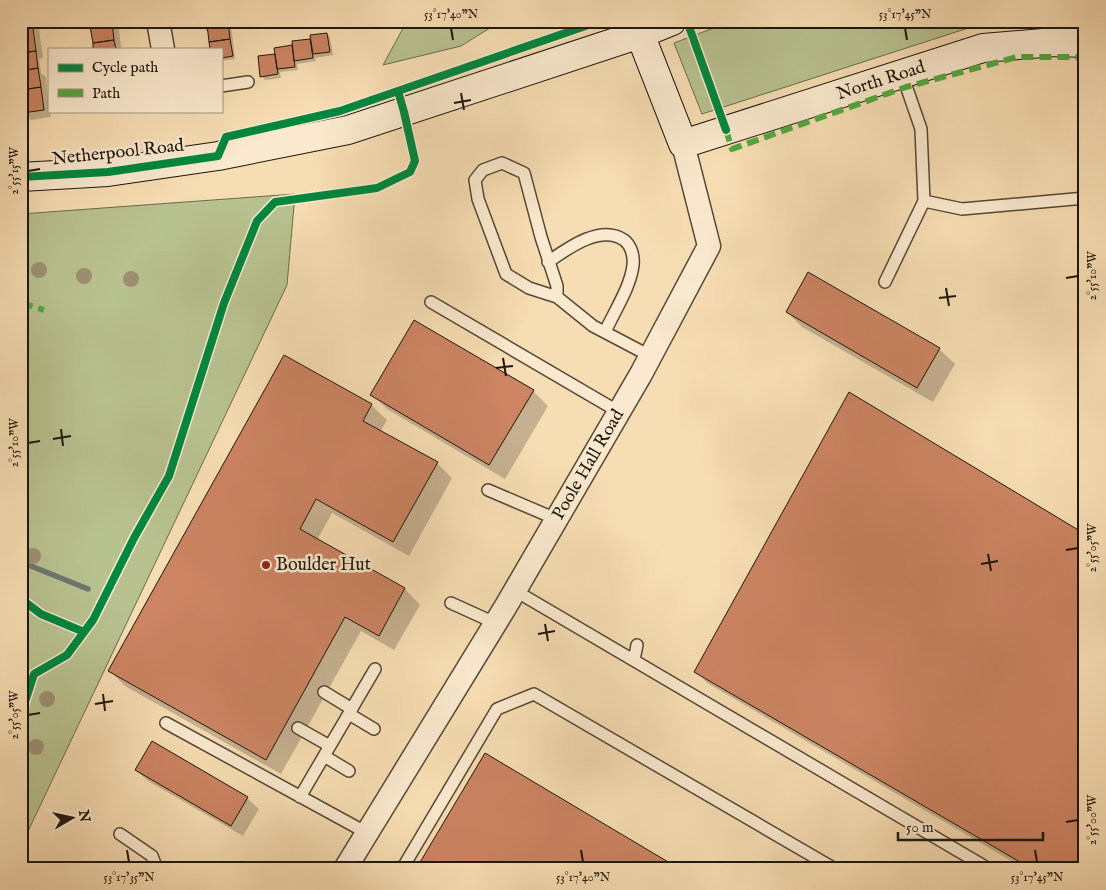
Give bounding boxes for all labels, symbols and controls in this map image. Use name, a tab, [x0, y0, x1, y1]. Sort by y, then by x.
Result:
text: 53°17'40"N	[424, 7, 479, 22]
text: 53°17'45"N	[879, 7, 932, 22]
legend	[48, 48, 222, 112]
street label: North Road	[834, 56, 929, 106]
text: Cycle path	[92, 58, 158, 77]
text: Path	[92, 84, 120, 103]
street label: Netherpool Road	[51, 135, 186, 171]
text: 2°55'15"W	[7, 147, 22, 195]
text: 2°55'10"W	[1085, 251, 1100, 301]
street label: Poole Hall Road	[547, 405, 630, 524]
text: 2°55'10"W	[7, 418, 22, 468]
text: 2°55'05"W	[1085, 523, 1100, 573]
place label: Boulder Hut	[276, 554, 371, 577]
marker: Boulder Hut	[260, 559, 272, 571]
text: 2°55'05"W	[7, 690, 22, 740]
north arrow	[48, 792, 98, 842]
text: 2°55'00"W	[1085, 794, 1100, 845]
text: N	[74, 808, 94, 824]
scale bar	[898, 810, 1044, 842]
text: 50 m	[906, 818, 934, 837]
text: 53°17'35"N	[103, 870, 155, 885]
text: 53°17'40"N	[556, 870, 611, 885]
text: 53°17'45"N	[1011, 870, 1064, 885]

